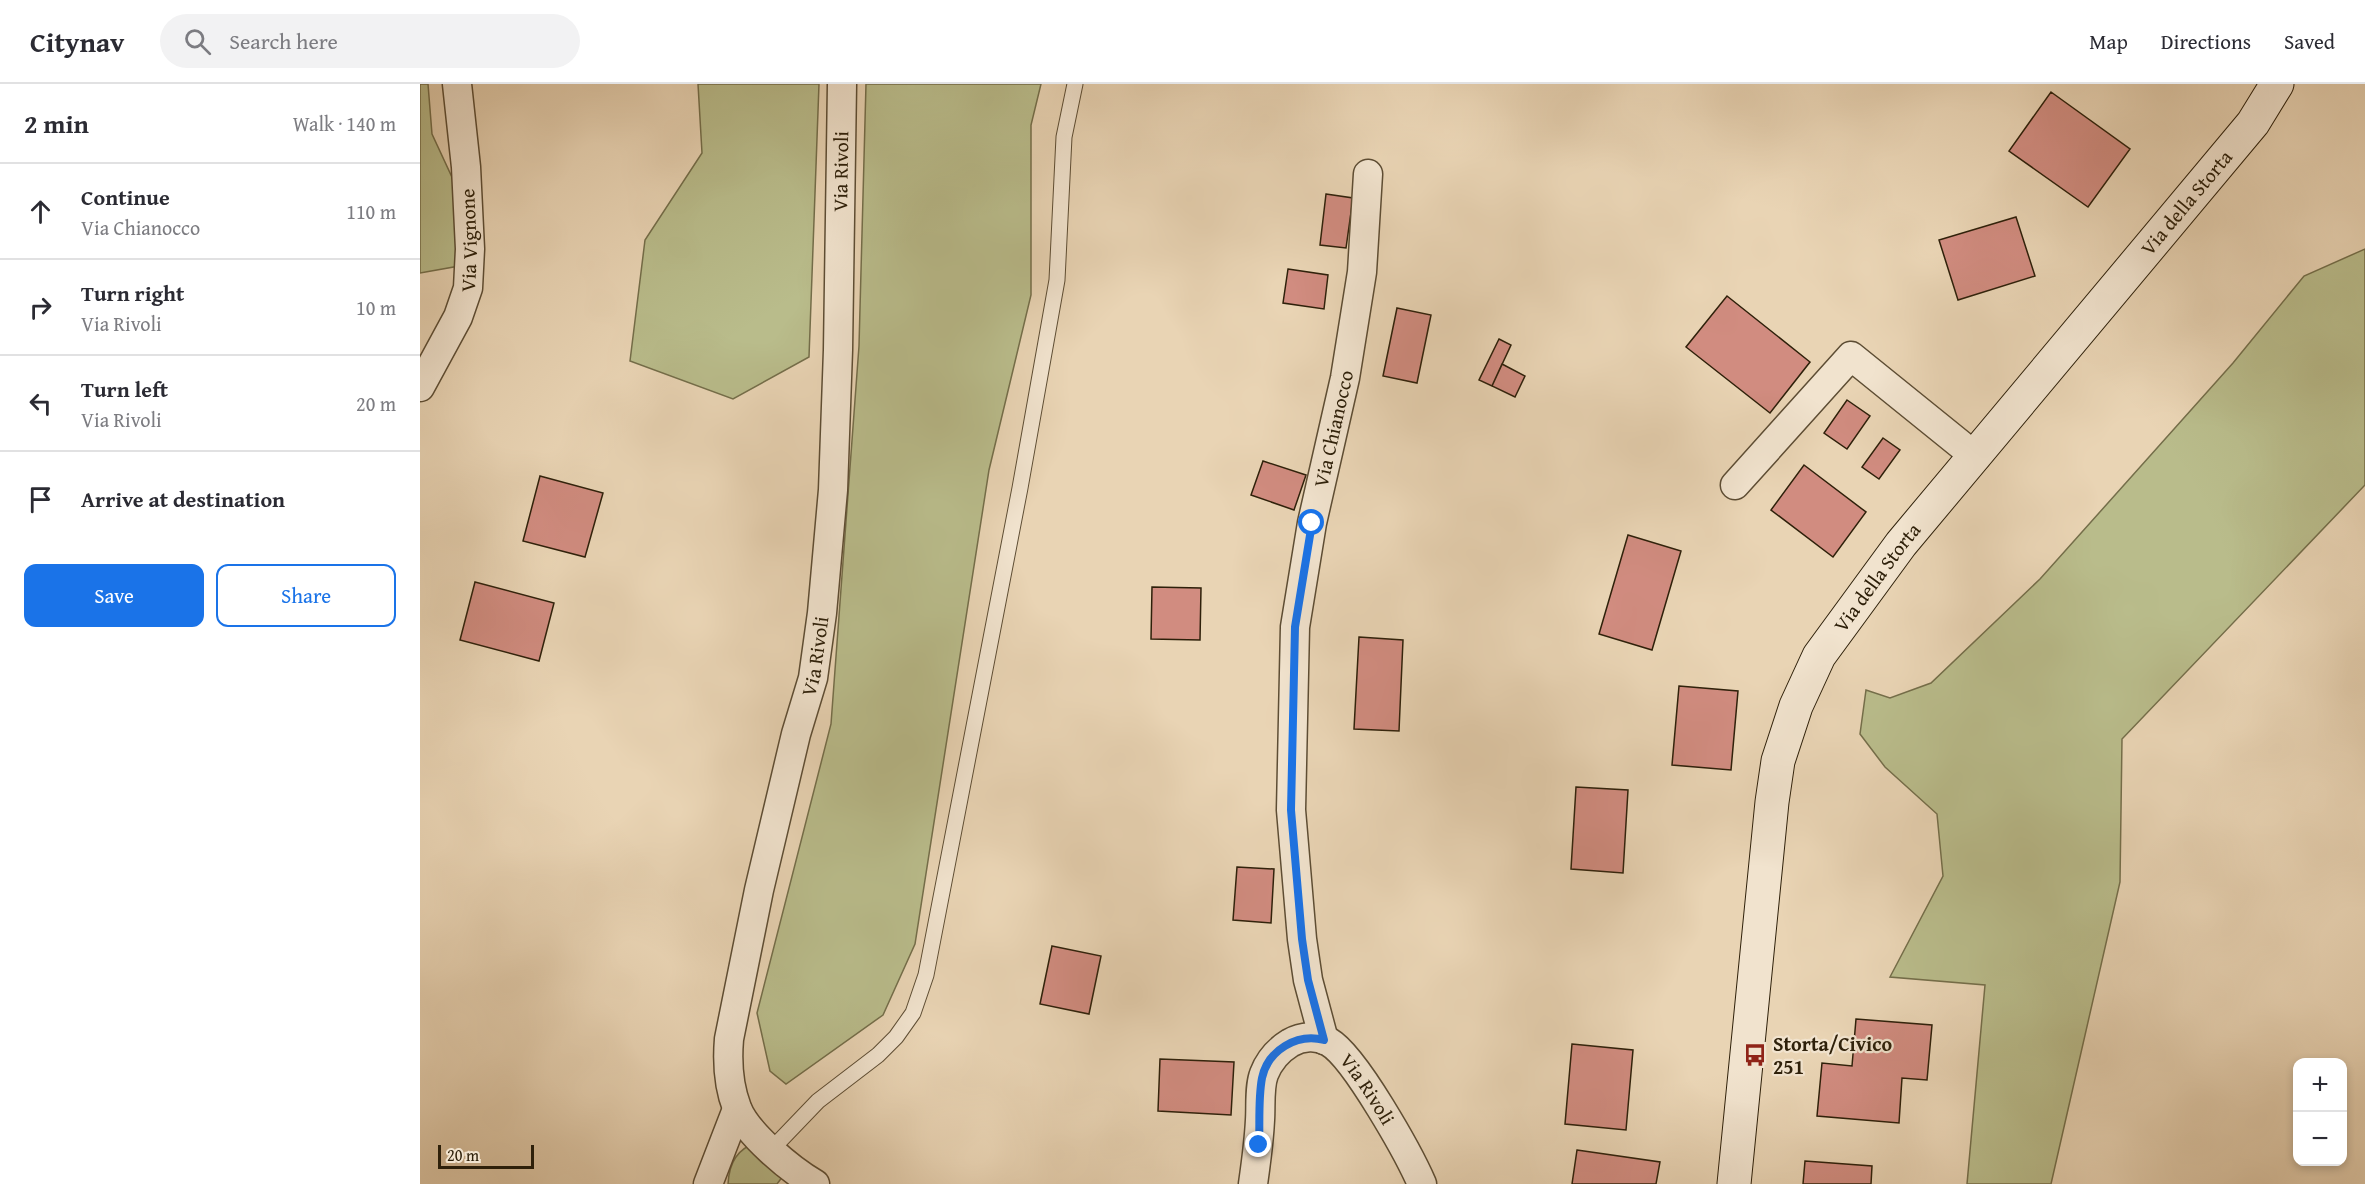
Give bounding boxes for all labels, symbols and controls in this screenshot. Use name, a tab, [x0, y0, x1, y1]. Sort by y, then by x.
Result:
search box	[160, 14, 580, 68]
text: Citynav	[30, 21, 124, 62]
icon: search	[181, 25, 214, 58]
text: Search here	[229, 25, 338, 57]
text: Map	[2089, 26, 2128, 57]
text: Directions	[2161, 26, 2251, 57]
text: Saved	[2284, 26, 2335, 57]
text: 2 min	[24, 104, 89, 143]
text: Walk · 140 m	[293, 109, 396, 138]
street label: Via Rivoli	[825, 130, 855, 212]
street label: Via della Storta	[2133, 143, 2239, 261]
text: Continue	[81, 181, 170, 213]
street label: Via Vignone	[452, 188, 484, 293]
icon: ahead	[24, 195, 57, 228]
text: 110 m	[346, 197, 396, 226]
text: Via Chianocco	[81, 213, 200, 242]
text: Turn right	[81, 277, 184, 309]
icon: right	[24, 291, 57, 324]
text: 10 m	[356, 293, 396, 322]
text: Via Rivoli	[81, 309, 162, 338]
street label: Via Chianocco	[1306, 368, 1360, 490]
text: Turn left	[81, 373, 168, 405]
icon: left	[24, 387, 57, 420]
text: 20 m	[356, 389, 396, 418]
text: Via Rivoli	[81, 405, 162, 434]
icon: arrive	[24, 483, 57, 516]
text: Arrive at destination	[81, 483, 285, 515]
route start	[1298, 509, 1324, 535]
street label: Via della Storta	[1826, 516, 1927, 638]
button: Save	[24, 564, 204, 627]
button: Share	[216, 564, 396, 627]
street label: Via Rivoli	[793, 614, 835, 700]
place label: Storta/Civico 251	[1773, 1029, 1892, 1081]
bus stop icon: Storta/Civico 251	[1742, 1042, 1768, 1068]
street label: Via Rivoli	[1333, 1046, 1403, 1130]
map controls	[2293, 1058, 2347, 1166]
button: +	[2293, 1058, 2347, 1112]
button: −	[2293, 1112, 2347, 1166]
route end	[1245, 1131, 1271, 1157]
scale bar	[438, 1142, 534, 1170]
text: 20 m	[447, 1143, 479, 1167]

